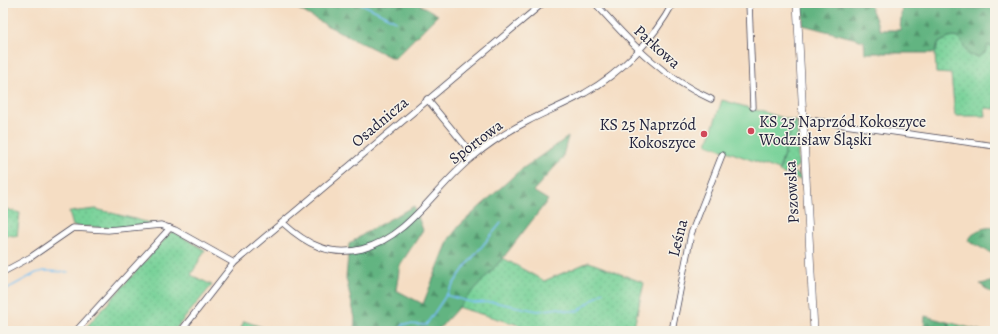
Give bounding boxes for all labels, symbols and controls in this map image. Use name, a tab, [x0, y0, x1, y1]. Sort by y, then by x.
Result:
street label: Parkowa	[629, 20, 686, 74]
street label: Osadnicza	[347, 91, 414, 152]
place label: KS 25 Naprzód Kokoszyce Wodzisław Śląski	[758, 111, 926, 151]
street label: Sportowa	[444, 114, 508, 170]
place label: KS 25 Naprzód Kokoszyce	[600, 114, 696, 154]
marker: KS 25 Naprzód Kokoszyce Wodzisław Śląski	[746, 126, 756, 136]
marker: KS 25 Naprzód Kokoszyce	[699, 129, 709, 139]
street label: Pszowska	[779, 159, 805, 224]
street label: Leśna	[663, 216, 693, 259]

